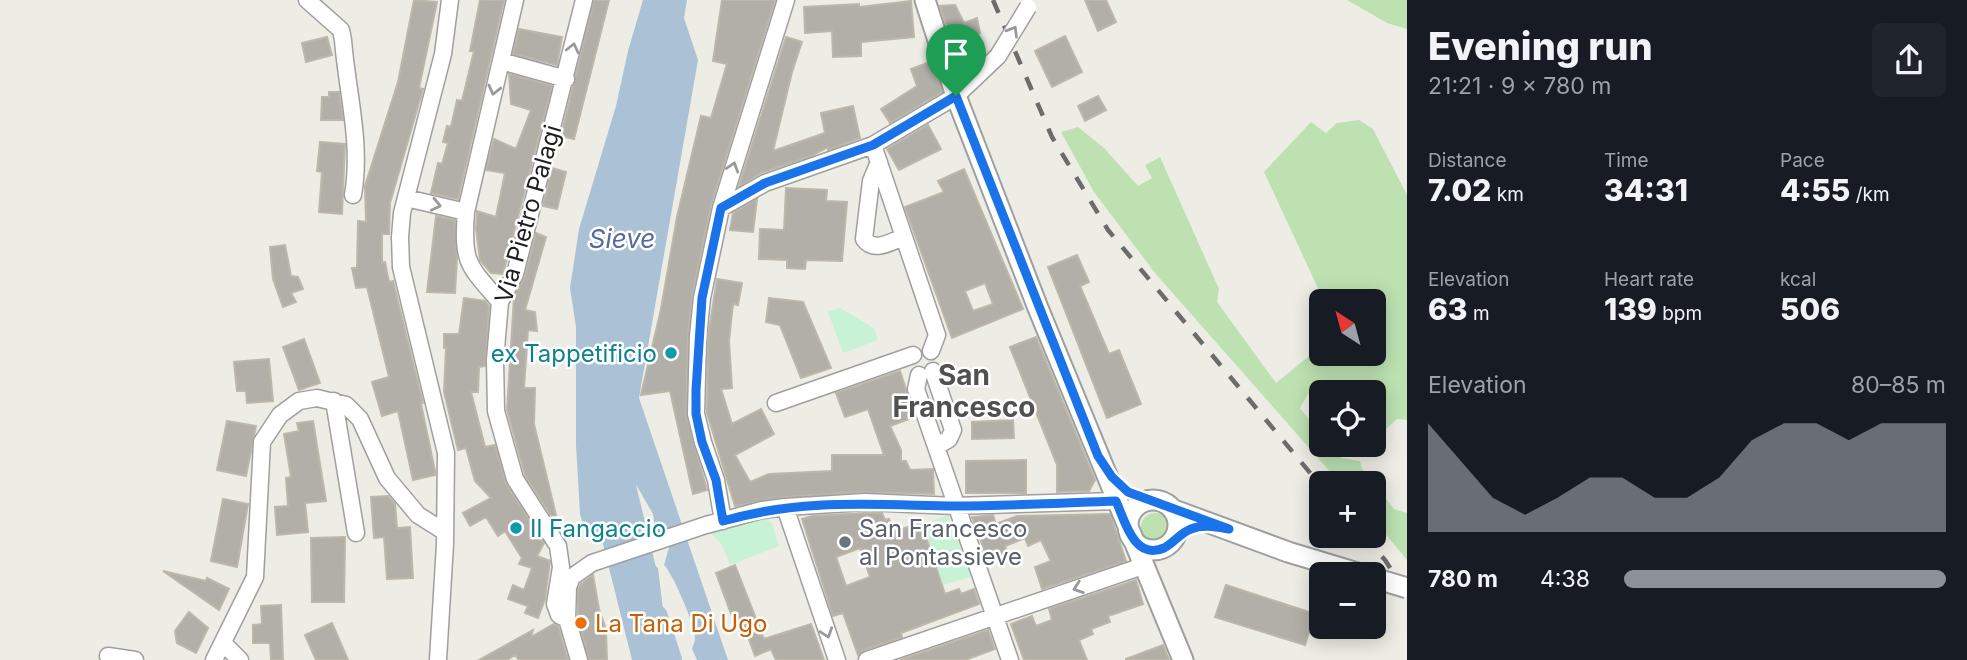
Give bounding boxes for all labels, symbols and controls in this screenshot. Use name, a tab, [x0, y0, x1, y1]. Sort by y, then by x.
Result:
text: Evening run	[1428, 23, 1653, 69]
button: share	[1872, 23, 1946, 97]
pin	[926, 24, 986, 96]
one-way arrow	[1005, 26, 1018, 39]
icon: arrive	[937, 35, 975, 73]
one-way arrow	[564, 42, 579, 54]
text: 21:21 · 9 × 780 m	[1428, 72, 1611, 100]
one-way arrow	[488, 84, 502, 96]
street label: Via Pietro Palagi	[489, 122, 567, 306]
text: Distance	[1428, 149, 1506, 172]
text: Time	[1604, 149, 1649, 172]
text: Pace	[1780, 149, 1825, 172]
one-way arrow	[725, 161, 740, 173]
text: 7.02	[1428, 172, 1491, 208]
text: 34:31	[1604, 172, 1688, 208]
text: 4:55	[1780, 172, 1850, 208]
text: km	[1491, 183, 1524, 206]
text: /km	[1850, 183, 1890, 206]
one-way arrow	[430, 197, 442, 212]
water label: Sieve	[589, 223, 655, 254]
text: Elevation	[1428, 268, 1509, 291]
text: Heart rate	[1604, 268, 1694, 291]
text: kcal	[1780, 268, 1816, 291]
north arrow	[1309, 289, 1386, 366]
map controls	[1309, 289, 1386, 639]
text: 63	[1428, 291, 1468, 327]
text: 139	[1604, 291, 1657, 327]
text: 506	[1780, 291, 1840, 327]
text: m	[1468, 302, 1490, 325]
text: bpm	[1657, 302, 1702, 325]
place label: ex Tappetificio	[491, 339, 657, 368]
marker: ex Tappetificio	[663, 345, 679, 361]
district label: San Francesco	[892, 358, 1036, 424]
text: Elevation	[1428, 371, 1527, 399]
text: 80–85 m	[1851, 371, 1946, 399]
button: locate	[1309, 380, 1386, 457]
button: +	[1309, 471, 1386, 548]
place label: Il Fangaccio	[530, 514, 666, 543]
place label: San Francesco al Pontassieve	[859, 514, 1027, 571]
marker: Il Fangaccio	[508, 520, 524, 536]
marker: San Francesco al Pontassieve	[837, 534, 853, 550]
button: −	[1309, 562, 1386, 639]
text: 780 m	[1428, 565, 1498, 593]
text: 4:38	[1540, 565, 1590, 593]
one-way arrow	[1072, 580, 1085, 594]
place label: La Tana Di Ugo	[595, 609, 767, 638]
marker: La Tana Di Ugo	[573, 615, 589, 631]
one-way arrow	[819, 627, 833, 639]

